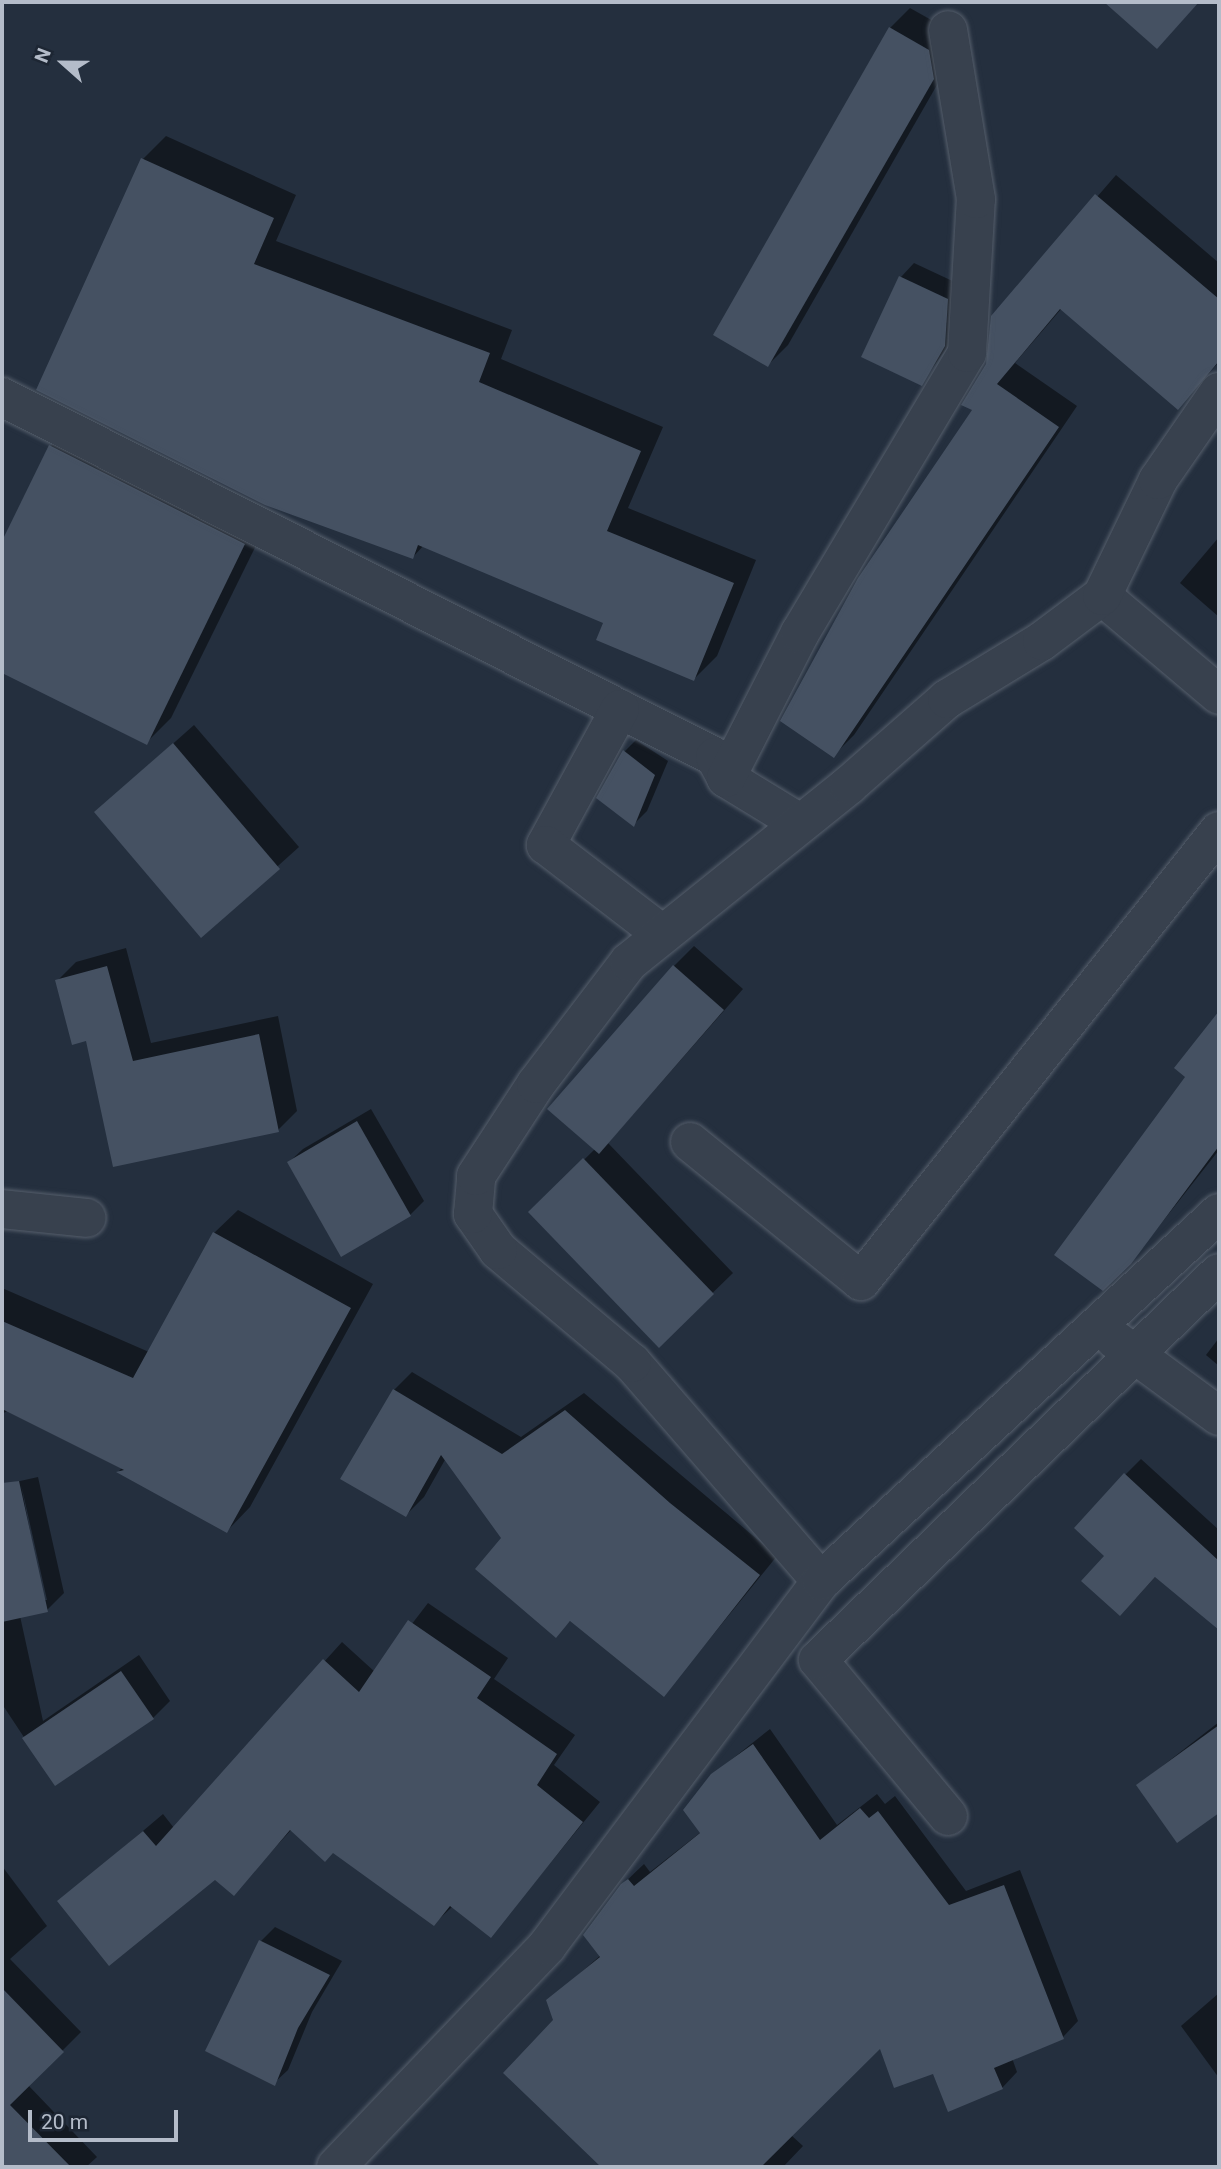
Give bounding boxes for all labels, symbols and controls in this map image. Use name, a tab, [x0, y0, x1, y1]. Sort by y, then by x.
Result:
north arrow	[28, 28, 98, 98]
text: N	[30, 45, 56, 66]
scale bar	[32, 2096, 182, 2140]
text: 20 m	[41, 2110, 88, 2134]

